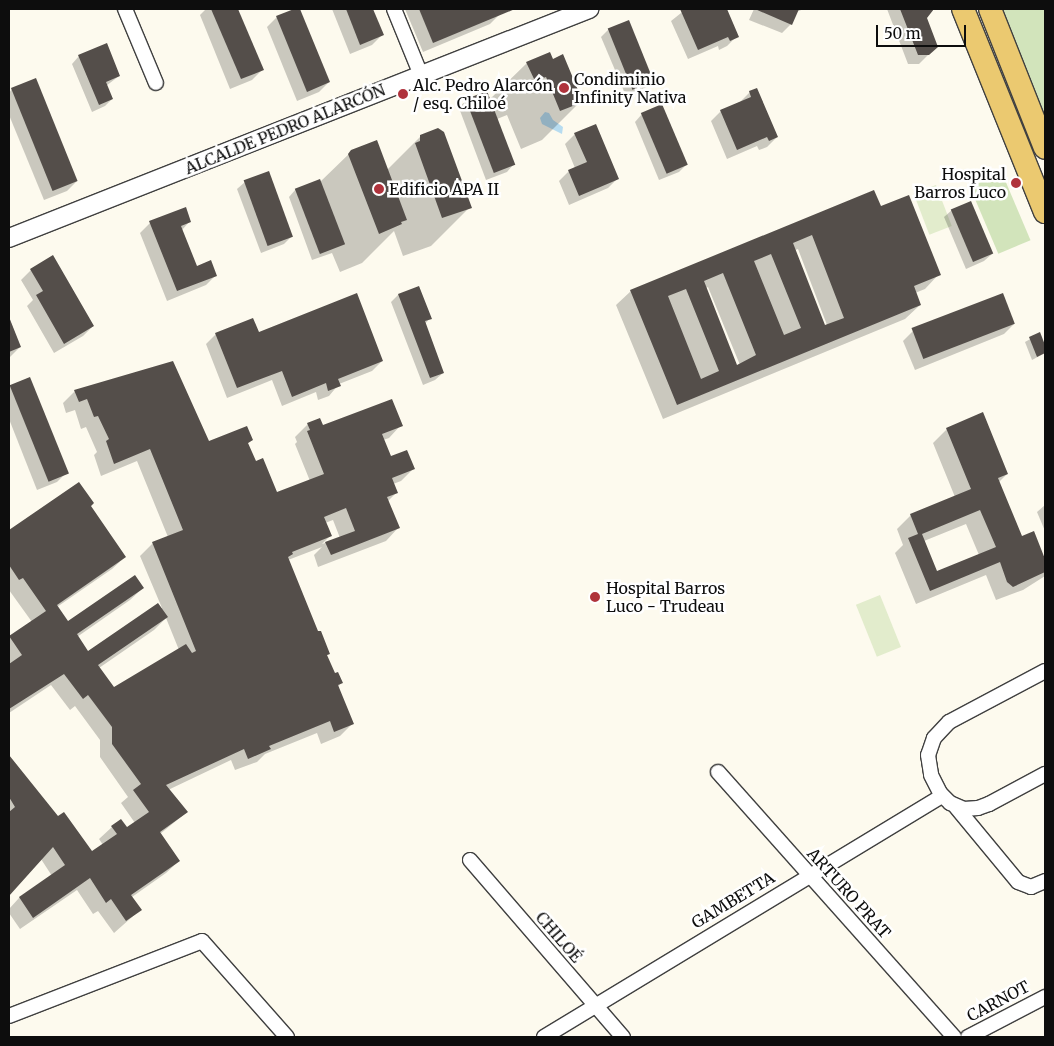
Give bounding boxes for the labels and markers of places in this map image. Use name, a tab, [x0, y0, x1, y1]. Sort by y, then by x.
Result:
place label: Condiminio Infinity Nativa	[574, 69, 686, 107]
place label: Alc. Pedro Alarcón / esq. Chiloé	[413, 75, 553, 113]
marker: Condiminio Infinity Nativa	[558, 82, 570, 94]
marker: Alc. Pedro Alarcón / esq. Chiloé	[397, 88, 409, 100]
place label: Hospital Barros Luco	[914, 164, 1006, 202]
marker: Hospital Barros Luco	[1010, 177, 1022, 189]
place label: Edificio APA II	[389, 179, 499, 199]
marker: Edificio APA II	[373, 183, 385, 195]
place label: Hospital Barros Luco - Trudeau	[606, 578, 725, 616]
marker: Hospital Barros Luco - Trudeau	[588, 590, 602, 604]

